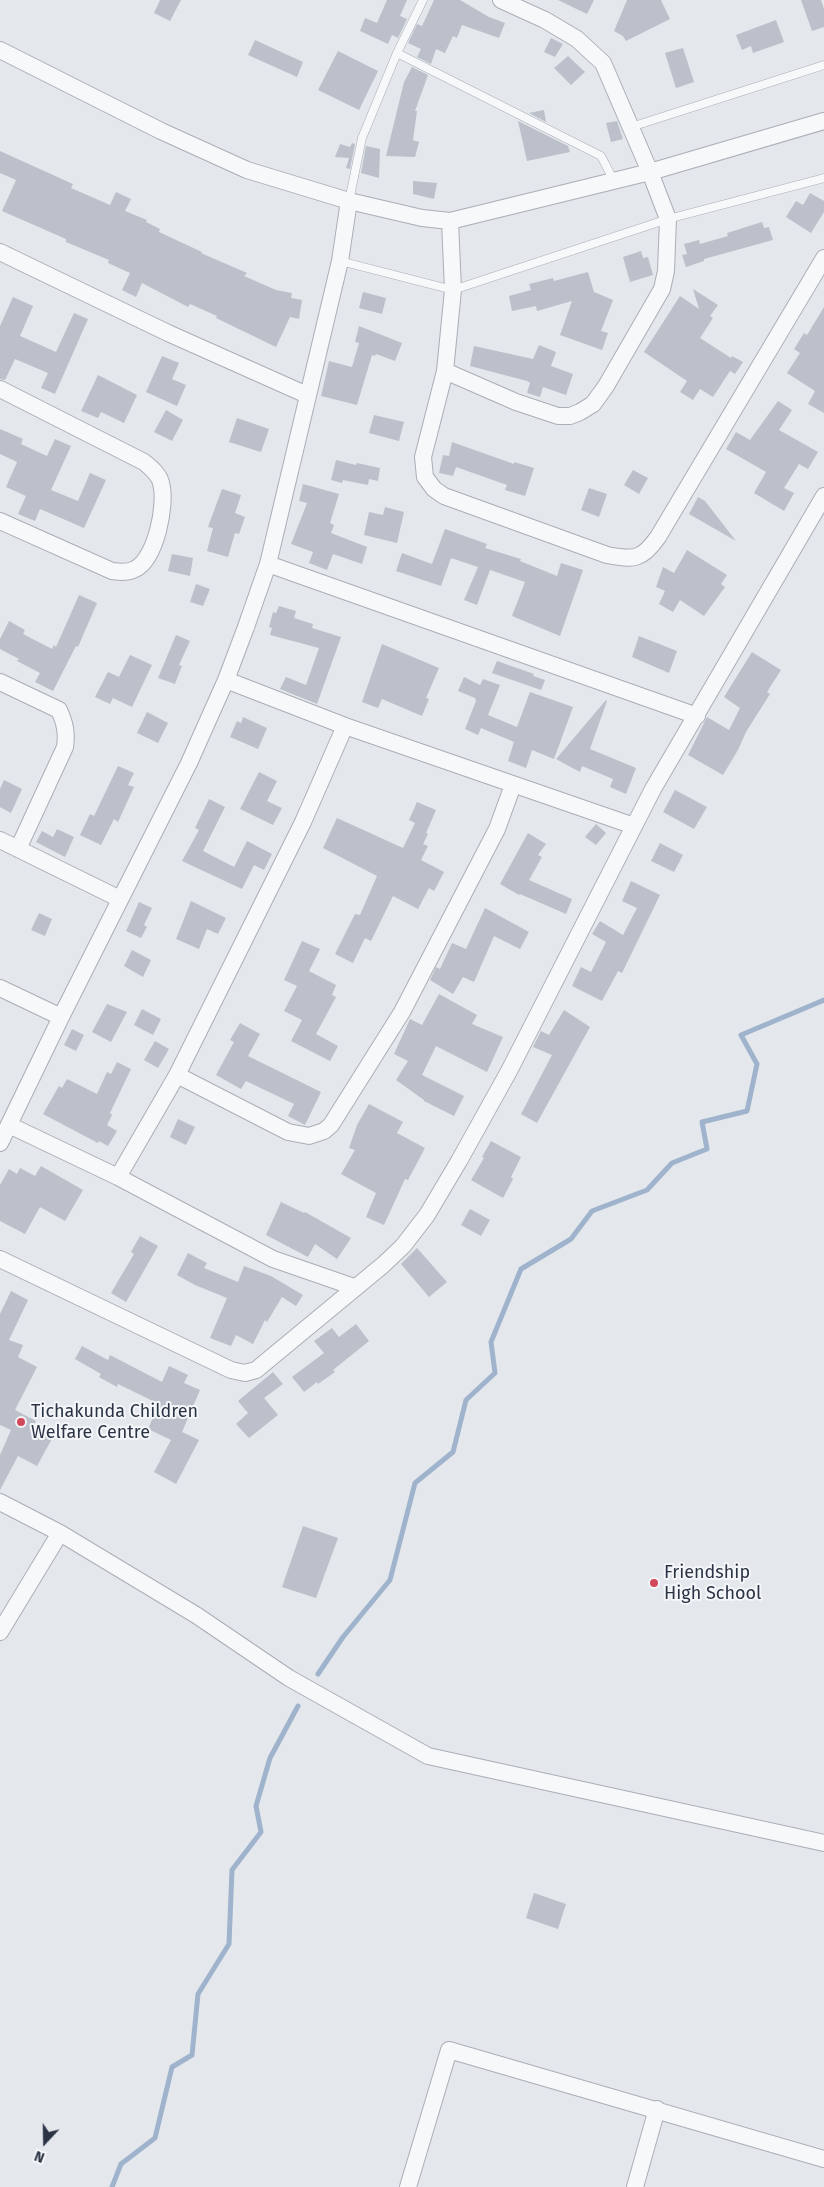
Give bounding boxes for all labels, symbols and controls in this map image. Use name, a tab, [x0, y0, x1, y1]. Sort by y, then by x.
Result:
place label: Tichakunda Children Welfare Centre	[31, 1401, 198, 1444]
marker: Tichakunda Children Welfare Centre	[15, 1416, 27, 1428]
place label: Friendship High School	[664, 1562, 761, 1605]
marker: Friendship High School	[648, 1577, 660, 1589]
north arrow	[20, 2117, 70, 2167]
text: N	[32, 2147, 47, 2166]

